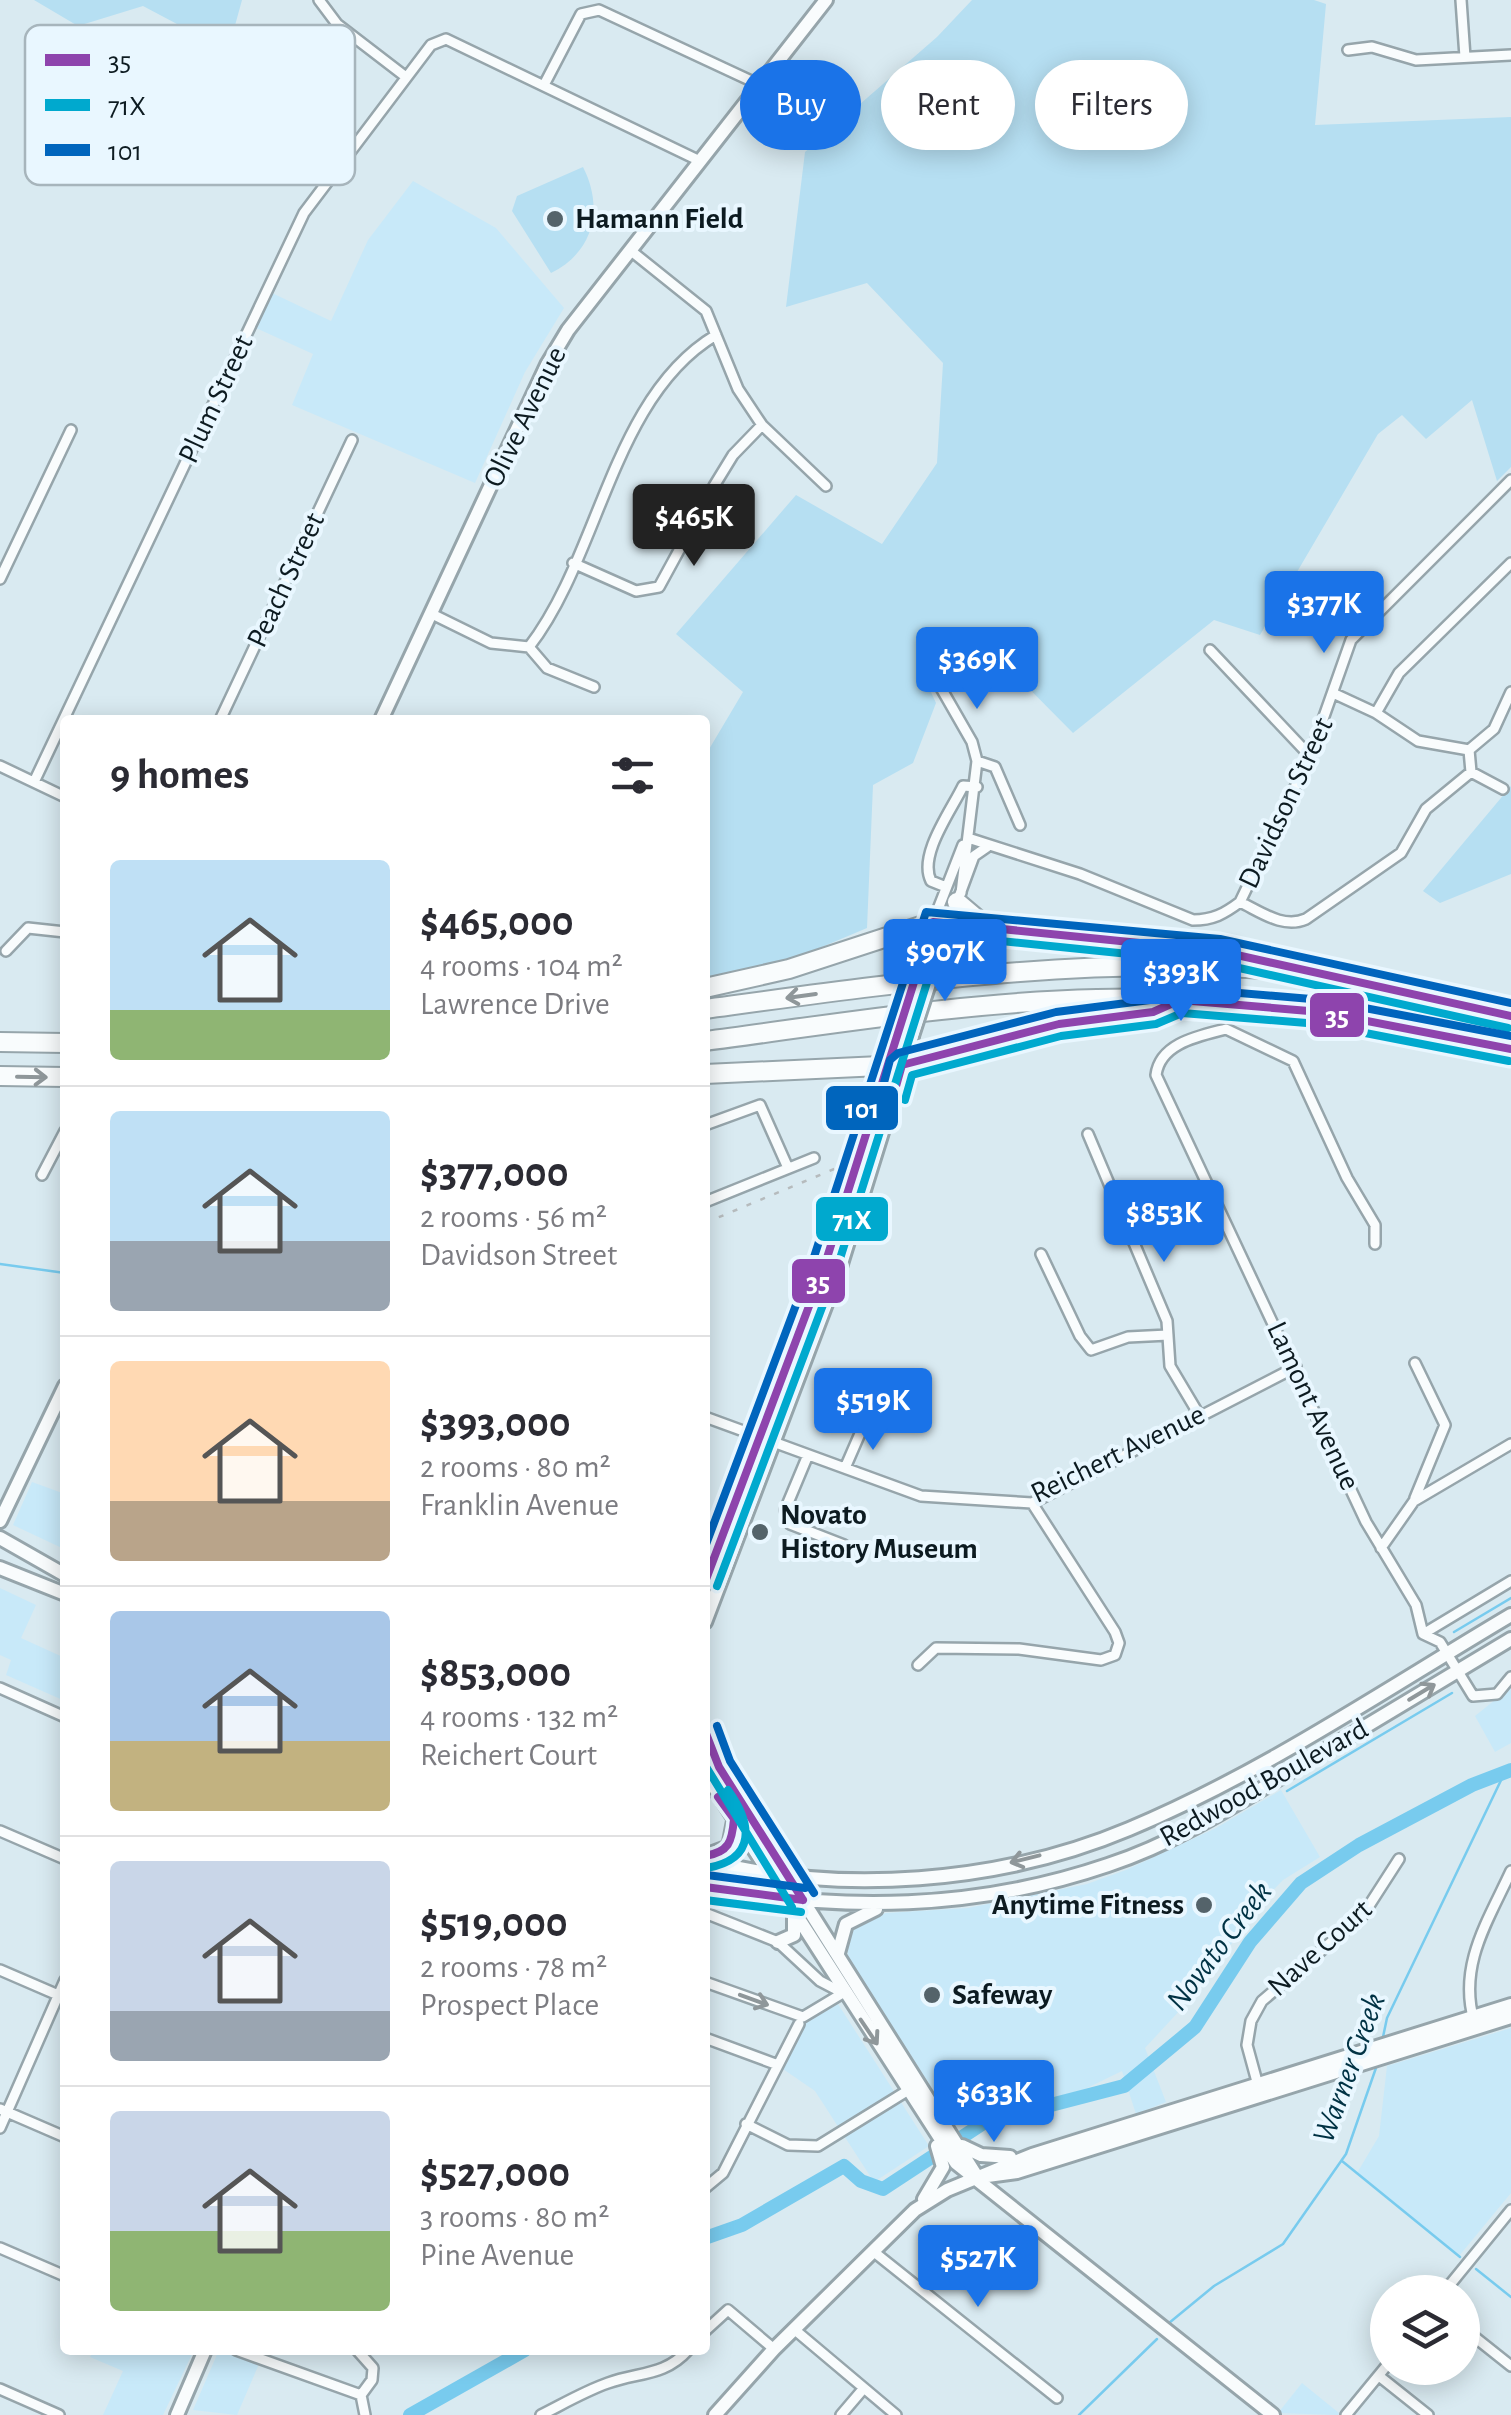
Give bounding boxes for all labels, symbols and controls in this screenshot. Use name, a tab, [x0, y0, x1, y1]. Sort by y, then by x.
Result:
legend	[25, 25, 355, 185]
text: 35	[108, 48, 131, 76]
chip: Buy	[740, 60, 861, 150]
chip: Rent	[881, 60, 1015, 150]
chip: Filters	[1035, 60, 1188, 150]
text: 71X	[108, 93, 146, 121]
text: 101	[108, 138, 142, 166]
place label: Hamann Field	[575, 204, 744, 234]
marker: Hamann Field	[544, 208, 566, 230]
street label: Plum Street	[173, 330, 259, 468]
street label: Olive Avenue	[478, 342, 572, 492]
pin: $465K	[624, 484, 764, 569]
text: $465K	[655, 500, 733, 532]
street label: Peach Street	[242, 508, 330, 652]
pin: $377K	[1254, 571, 1394, 656]
text: $377K	[1287, 587, 1361, 619]
pin: $369K	[907, 627, 1047, 712]
text: $369K	[938, 643, 1016, 675]
street label: Davidson Street	[1233, 712, 1339, 893]
icon: filters	[605, 748, 660, 803]
text: 9 homes	[110, 754, 249, 796]
icon: home	[190, 900, 310, 1020]
text: $465,000	[420, 901, 574, 943]
pin: $907K	[875, 919, 1015, 1004]
text: $907K	[905, 935, 985, 967]
pin: $393K	[1111, 939, 1251, 1024]
text: 4 rooms · 104 m²	[420, 950, 623, 982]
text: $393K	[1143, 955, 1219, 987]
one-way arrow	[786, 987, 818, 1006]
text: Lawrence Drive	[420, 988, 610, 1020]
line badge: 35	[1308, 991, 1366, 1039]
text: 35	[1325, 1003, 1349, 1031]
one-way arrow	[16, 1067, 48, 1086]
line badge: 101	[824, 1084, 900, 1132]
text: 101	[845, 1096, 879, 1124]
icon: home	[190, 1151, 310, 1271]
text: $377,000	[420, 1152, 569, 1194]
pin: $853K	[1094, 1180, 1234, 1265]
line badge: 71X	[814, 1195, 890, 1243]
text: $853K	[1126, 1196, 1202, 1228]
text: 2 rooms · 56 m²	[420, 1201, 607, 1233]
text: 71X	[832, 1207, 872, 1235]
text: Davidson Street	[420, 1239, 617, 1271]
line badge: 35	[790, 1257, 847, 1305]
text: 35	[806, 1269, 830, 1297]
street label: Lamont Avenue	[1261, 1317, 1365, 1495]
pin: $519K	[803, 1368, 943, 1453]
text: $519K	[836, 1384, 910, 1416]
street label: Reichert Avenue	[1026, 1399, 1210, 1509]
icon: home	[190, 1401, 310, 1521]
text: $393,000	[420, 1402, 571, 1444]
text: 2 rooms · 80 m²	[420, 1451, 611, 1483]
text: Franklin Avenue	[420, 1489, 619, 1521]
place label: Novato History Museum	[780, 1500, 978, 1564]
marker: Novato History Museum	[749, 1521, 771, 1543]
icon: home	[190, 1651, 310, 1771]
text: $853,000	[420, 1652, 571, 1694]
one-way arrow	[1407, 1682, 1436, 1702]
text: 4 rooms · 132 m²	[420, 1701, 618, 1733]
street label: Redwood Boulevard	[1155, 1713, 1373, 1853]
text: Reichert Court	[420, 1739, 597, 1771]
one-way arrow	[1010, 1851, 1041, 1870]
water label: Novato Creek	[1160, 1876, 1278, 2016]
place label: Anytime Fitness	[992, 1890, 1184, 1920]
marker: Anytime Fitness	[1193, 1894, 1215, 1916]
street label: Nave Court	[1262, 1894, 1378, 2002]
icon: home	[190, 1901, 310, 2021]
text: $519,000	[420, 1902, 568, 1944]
text: 2 rooms · 78 m²	[420, 1951, 607, 1983]
place label: Safeway	[952, 1980, 1053, 2010]
marker: Safeway	[921, 1984, 943, 2006]
text: Prospect Place	[420, 1989, 599, 2021]
water label: Warner Creek	[1307, 1989, 1391, 2147]
one-way arrow	[737, 1992, 768, 2010]
one-way arrow	[858, 2018, 879, 2046]
pin: $633K	[924, 2060, 1064, 2145]
text: $633K	[956, 2076, 1032, 2108]
icon: home	[190, 2151, 310, 2271]
text: $527,000	[420, 2152, 570, 2194]
text: 3 rooms · 80 m²	[420, 2201, 609, 2233]
pin: $527K	[908, 2225, 1048, 2310]
text: Pine Avenue	[420, 2239, 574, 2271]
text: $527K	[940, 2241, 1016, 2273]
map controls	[1370, 2275, 1480, 2385]
button: layers	[1370, 2275, 1480, 2385]

